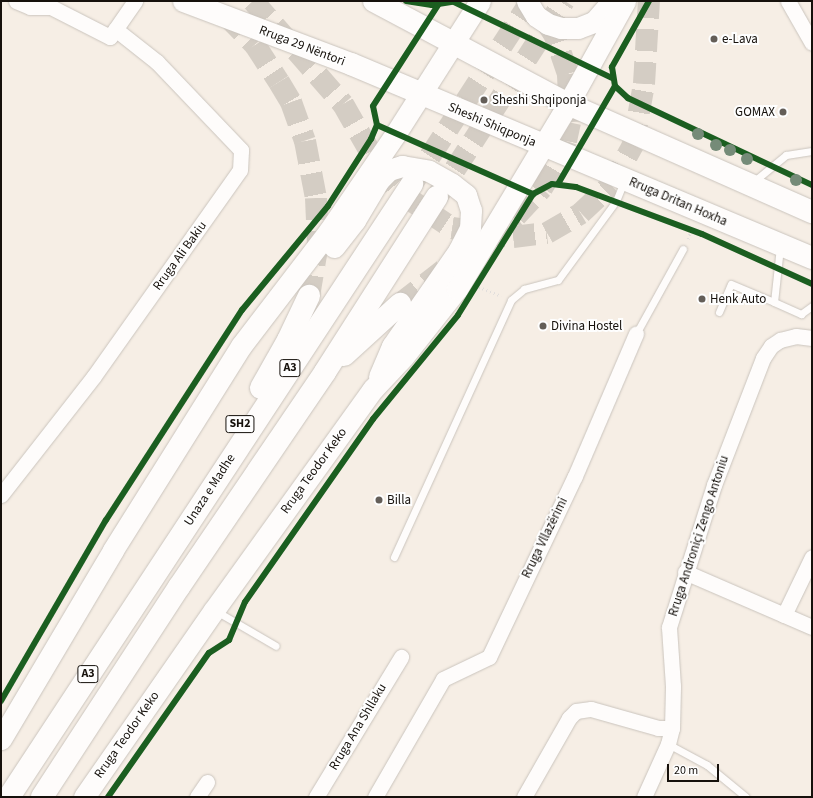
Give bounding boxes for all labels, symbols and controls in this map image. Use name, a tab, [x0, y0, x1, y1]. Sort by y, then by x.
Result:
street label: Rruga 29 Nëntori	[257, 22, 347, 70]
place label: e-Lava	[722, 31, 758, 47]
marker: e-Lava	[709, 34, 719, 44]
place label: Sheshi Shqiponja	[492, 92, 586, 108]
marker: Sheshi Shqiponja	[479, 95, 489, 105]
street label: Sheshi Shiqponja	[446, 99, 538, 151]
place label: GOMAX	[735, 104, 775, 120]
marker: GOMAX	[778, 107, 788, 117]
street label: Rruga Dritan Hoxha	[626, 174, 730, 230]
street label: Rruga Ali Bakiu	[150, 218, 210, 294]
place label: Henk Auto	[710, 291, 766, 307]
marker: Henk Auto	[697, 294, 707, 304]
place label: Divina Hostel	[551, 318, 622, 334]
marker: Divina Hostel	[538, 321, 548, 331]
road number: A3	[279, 358, 301, 378]
road number: SH2	[225, 414, 255, 434]
street label: Rruga Teodor Keko	[278, 425, 350, 517]
street label: Unaza e Madhe	[181, 451, 239, 529]
street label: Rruga Androniçi Zengo Antoniu	[666, 453, 732, 619]
place label: Billa	[387, 492, 411, 508]
marker: Billa	[374, 495, 384, 505]
street label: Rruga Vllazërimi	[519, 495, 571, 581]
road number: A3	[77, 664, 99, 684]
street label: Rruga Ana Shllaku	[326, 681, 390, 773]
street label: Rruga Teodor Keko	[91, 689, 163, 781]
scale bar	[669, 756, 721, 782]
text: 20 m	[674, 762, 698, 779]

